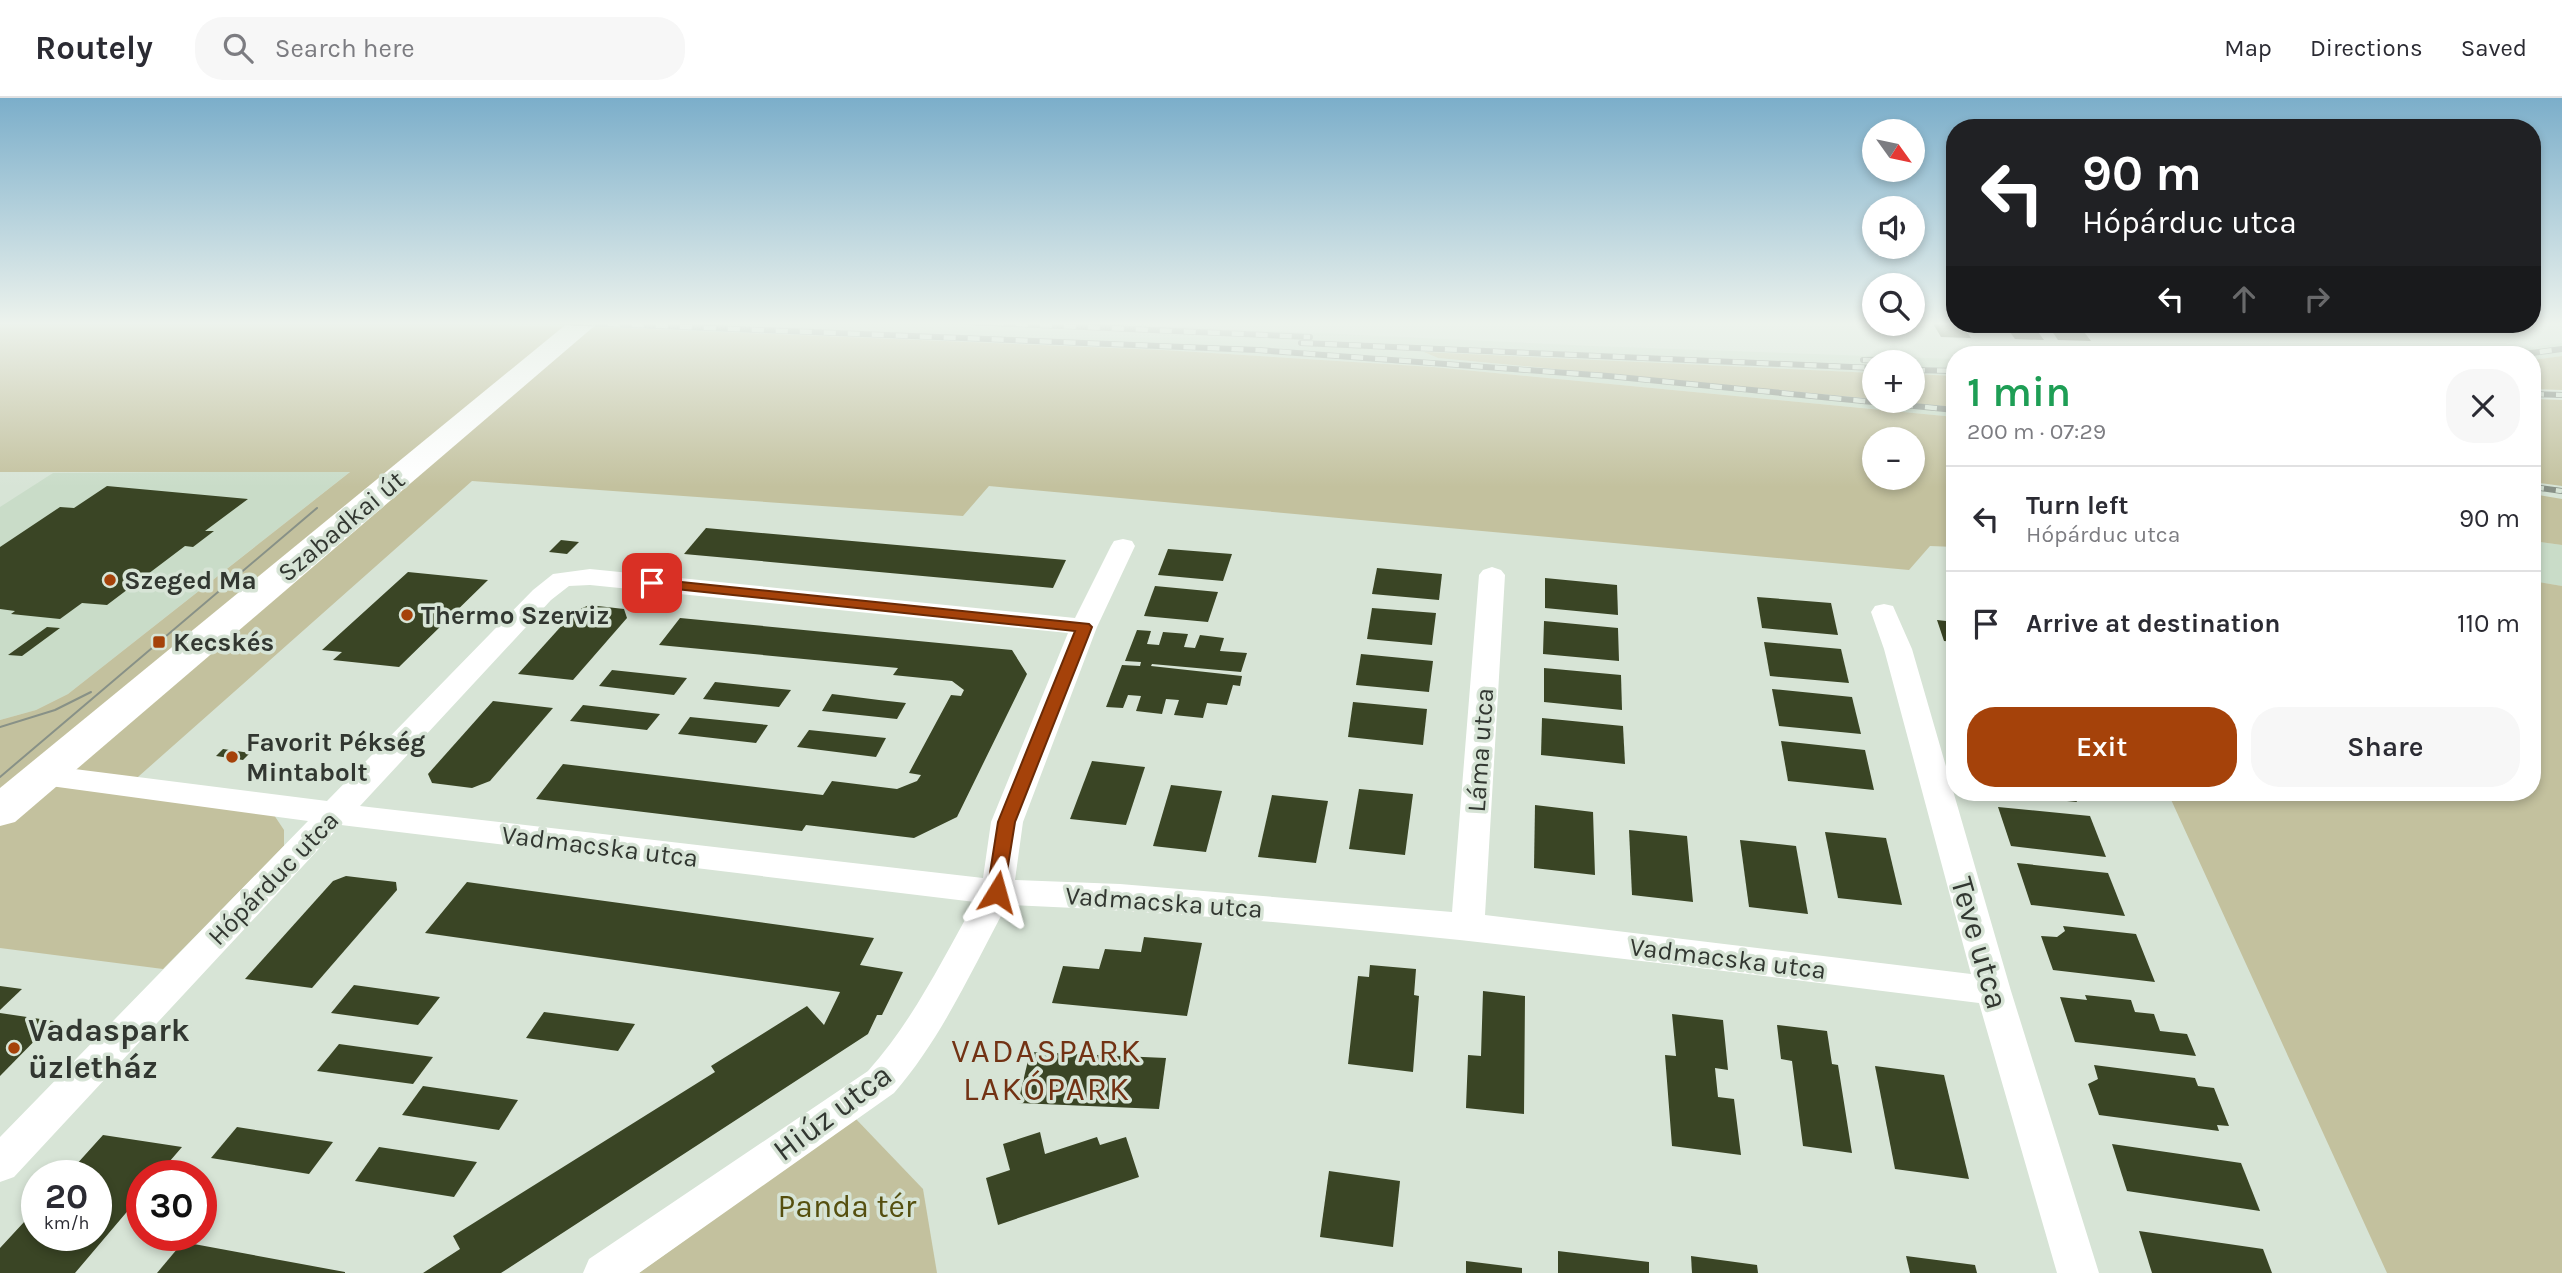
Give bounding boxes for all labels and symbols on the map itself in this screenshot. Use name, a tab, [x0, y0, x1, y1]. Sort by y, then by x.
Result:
north arrow	[1862, 119, 1925, 182]
street label: Szabadkai út	[272, 464, 411, 588]
pin	[622, 553, 682, 613]
place label: Szeged Ma	[124, 565, 257, 596]
marker: Szeged Ma	[102, 572, 118, 588]
place label: Thermo Szerviz	[421, 600, 609, 631]
marker: Thermo Szerviz	[399, 607, 415, 623]
place label: Kecskés	[173, 627, 274, 658]
marker: Kecskés	[151, 634, 167, 650]
street label: Láma utca	[1461, 687, 1500, 813]
place label: Favorit Pékség Mintabolt	[246, 727, 425, 788]
marker: Favorit Pékség Mintabolt	[224, 749, 240, 765]
street label: Hópárduc utca	[202, 805, 345, 952]
street label: Vadmacska utca	[500, 819, 700, 874]
position arrow	[960, 855, 1034, 929]
street label: Teve utca	[1943, 873, 2016, 1013]
street label: Vadmacska utca	[1064, 880, 1264, 925]
street label: Vadmacska utca	[1628, 931, 1828, 986]
place label: Vadaspark üzletház	[28, 1012, 190, 1086]
district label: VADASPARK LAKÓPARK	[951, 1032, 1143, 1108]
marker: Vadaspark üzletház	[6, 1040, 22, 1056]
street label: Hiúz utca	[766, 1056, 899, 1169]
speed limit sign: 30	[126, 1160, 217, 1251]
park label: Panda tér	[778, 1188, 917, 1225]

